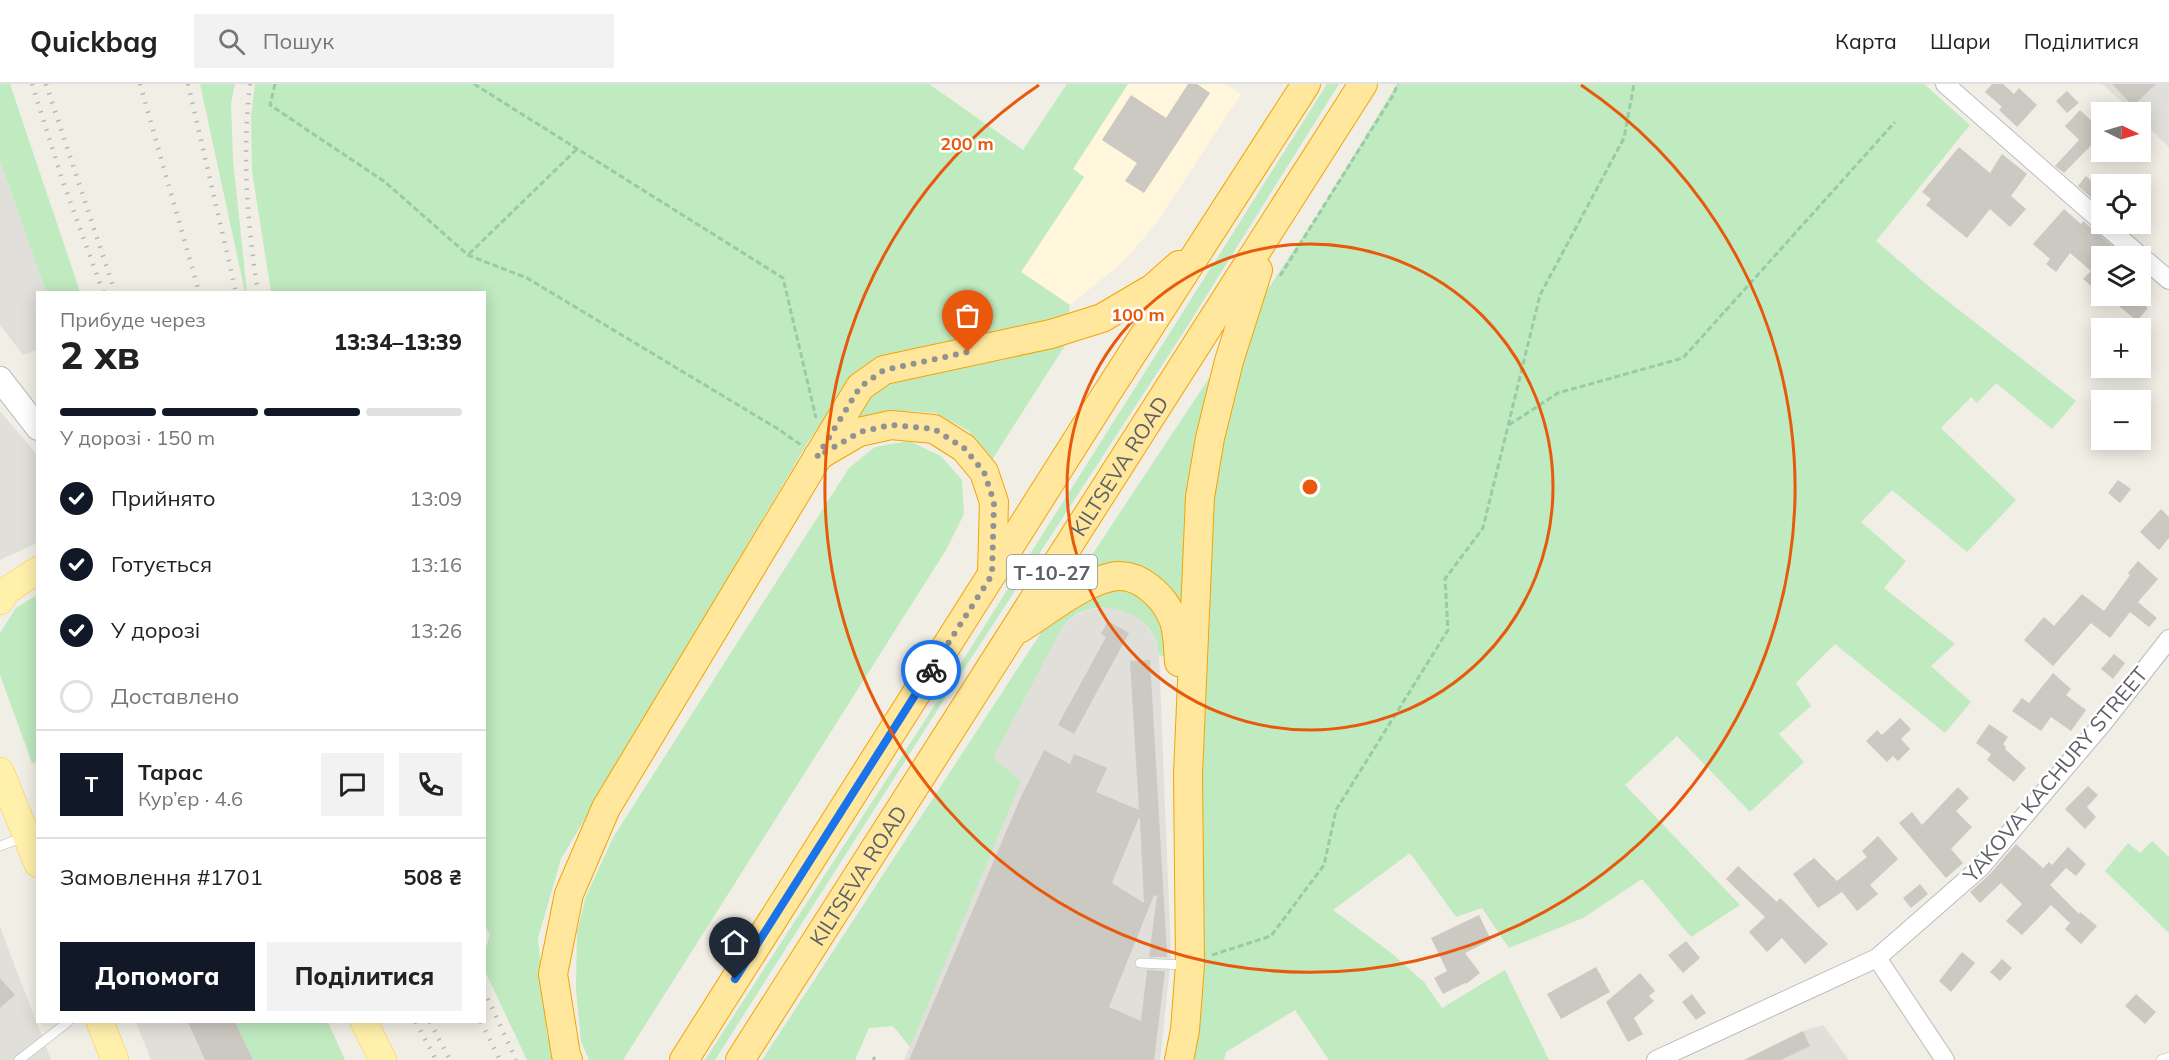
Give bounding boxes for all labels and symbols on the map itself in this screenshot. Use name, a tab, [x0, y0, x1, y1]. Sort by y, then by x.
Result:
north arrow	[2091, 102, 2151, 162]
text: 200 m	[940, 132, 994, 155]
pin	[942, 290, 993, 352]
text: 100 m	[1111, 303, 1165, 326]
street label: KILTSEVA ROAD	[1065, 391, 1174, 541]
centre of rings	[1300, 477, 1320, 497]
road number: Т-10-27	[1007, 555, 1097, 589]
courier	[901, 640, 961, 700]
street label: YAKOVA KACHURY STREET	[1957, 661, 2153, 888]
street label: KILTSEVA ROAD	[804, 801, 912, 950]
pin	[709, 917, 760, 979]

